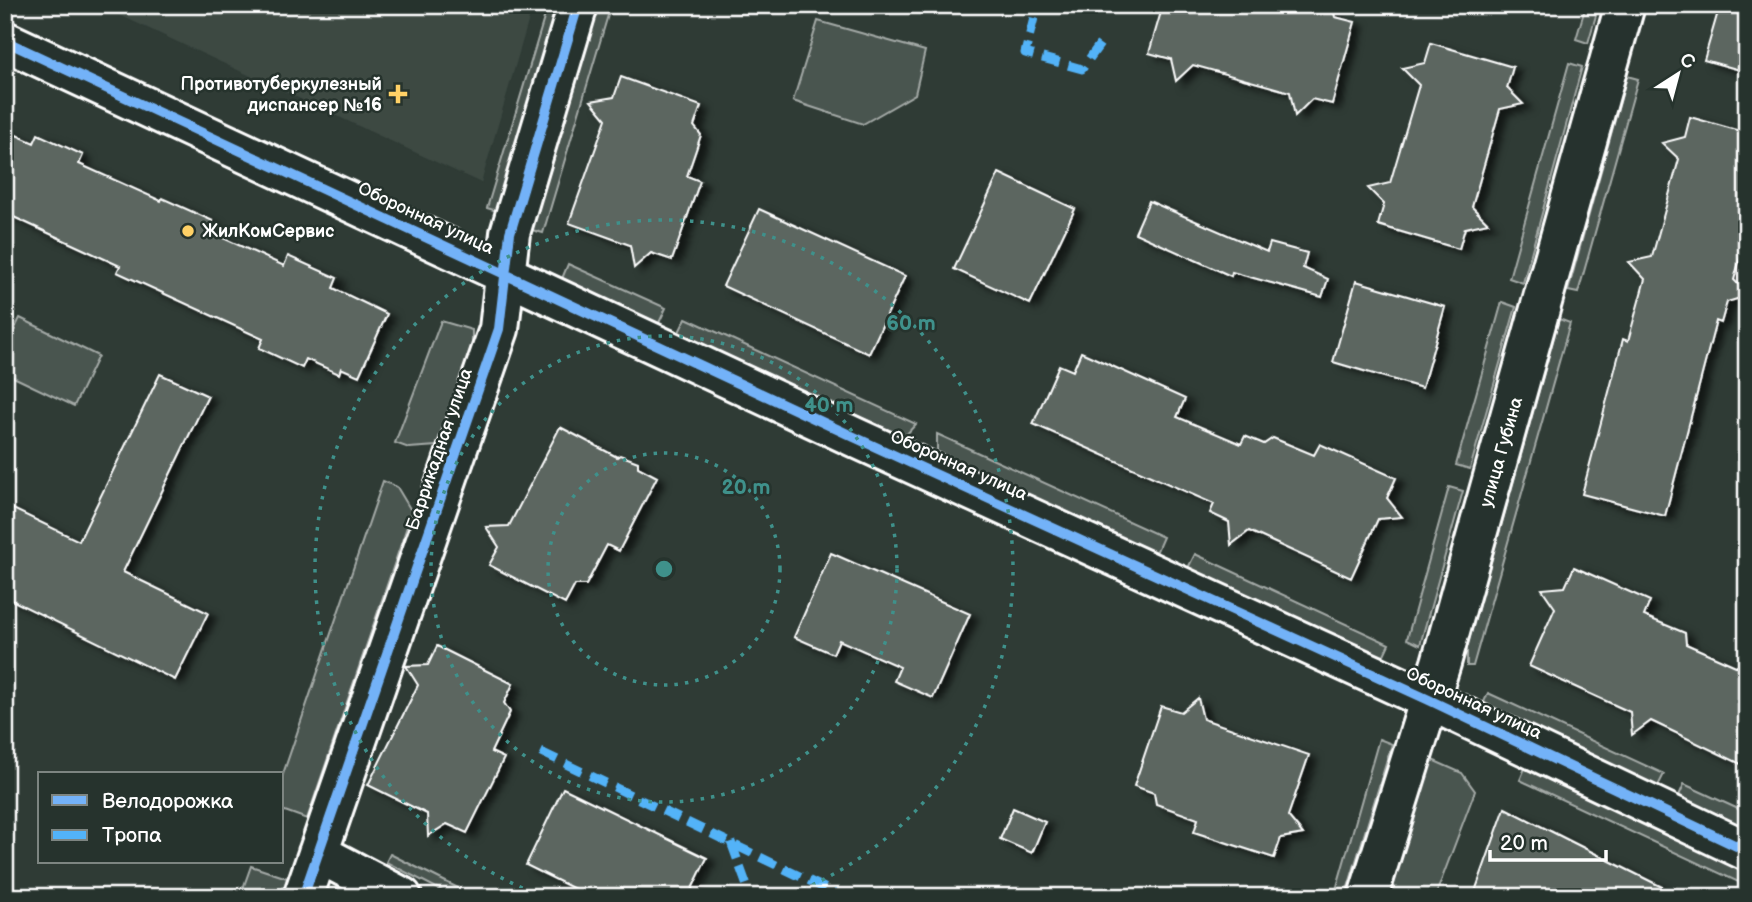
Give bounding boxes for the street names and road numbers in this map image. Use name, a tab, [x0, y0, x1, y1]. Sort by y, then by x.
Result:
street label: Оборонная улица	[355, 178, 497, 259]
street label: Баррикадная улица	[402, 365, 477, 533]
street label: улица Губина	[1476, 394, 1527, 510]
street label: Оборонная улица	[887, 426, 1031, 505]
street label: Оборонная улица	[1403, 663, 1545, 744]

